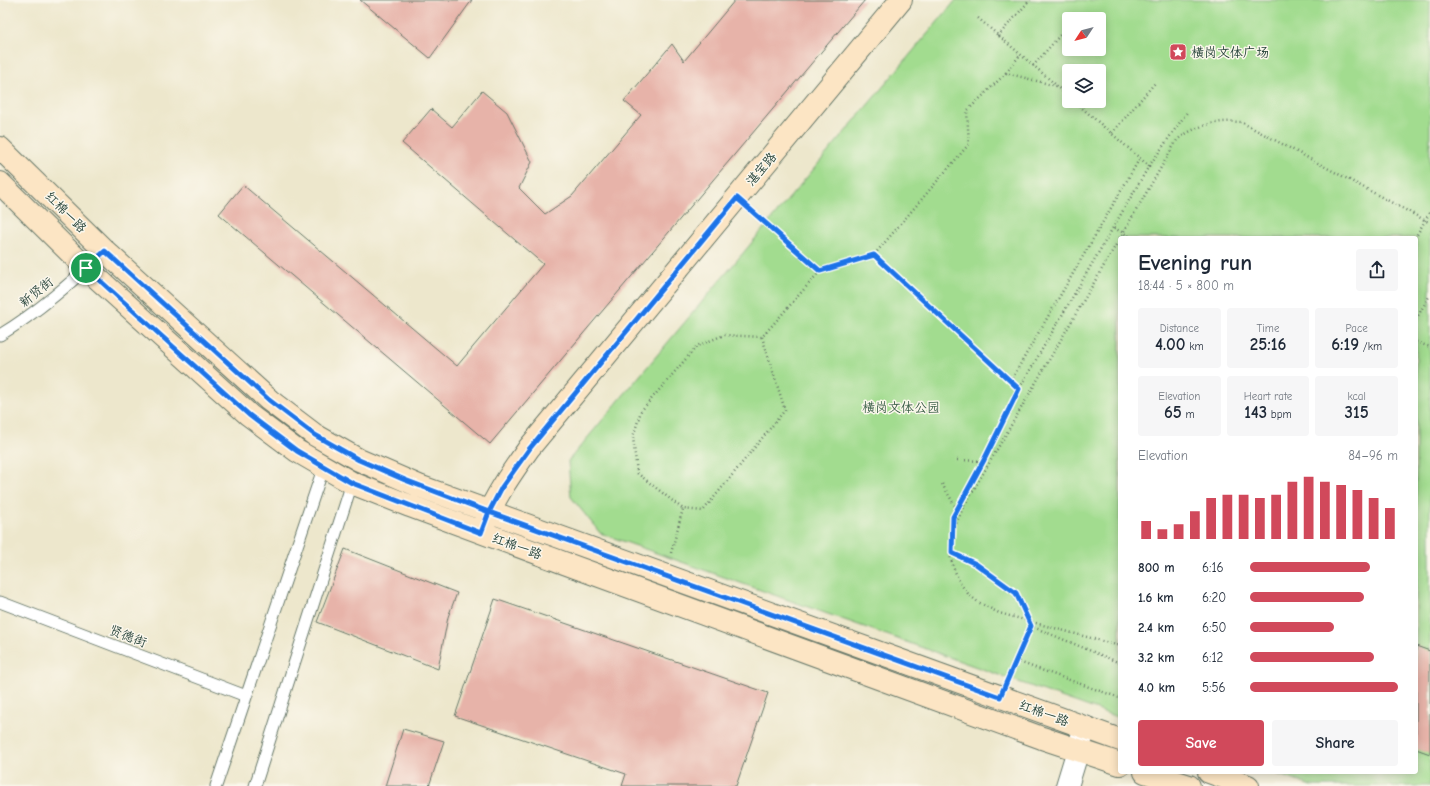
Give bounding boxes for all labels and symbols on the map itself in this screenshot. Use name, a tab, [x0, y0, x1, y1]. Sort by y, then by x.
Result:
north arrow	[1062, 12, 1106, 56]
place icon: 横岗文体广场	[1168, 42, 1188, 62]
place label: 横岗文体广场	[1191, 45, 1269, 60]
street label: 湛宝路	[743, 149, 779, 189]
street label: 红棉一路	[42, 188, 90, 236]
pin	[69, 251, 103, 285]
street label: 新贤街	[16, 274, 56, 310]
park label: 横岗文体公园	[862, 400, 940, 415]
street label: 红棉一路	[490, 530, 544, 562]
street label: 贤德街	[107, 622, 149, 650]
street label: 红棉一路	[1017, 697, 1071, 729]

